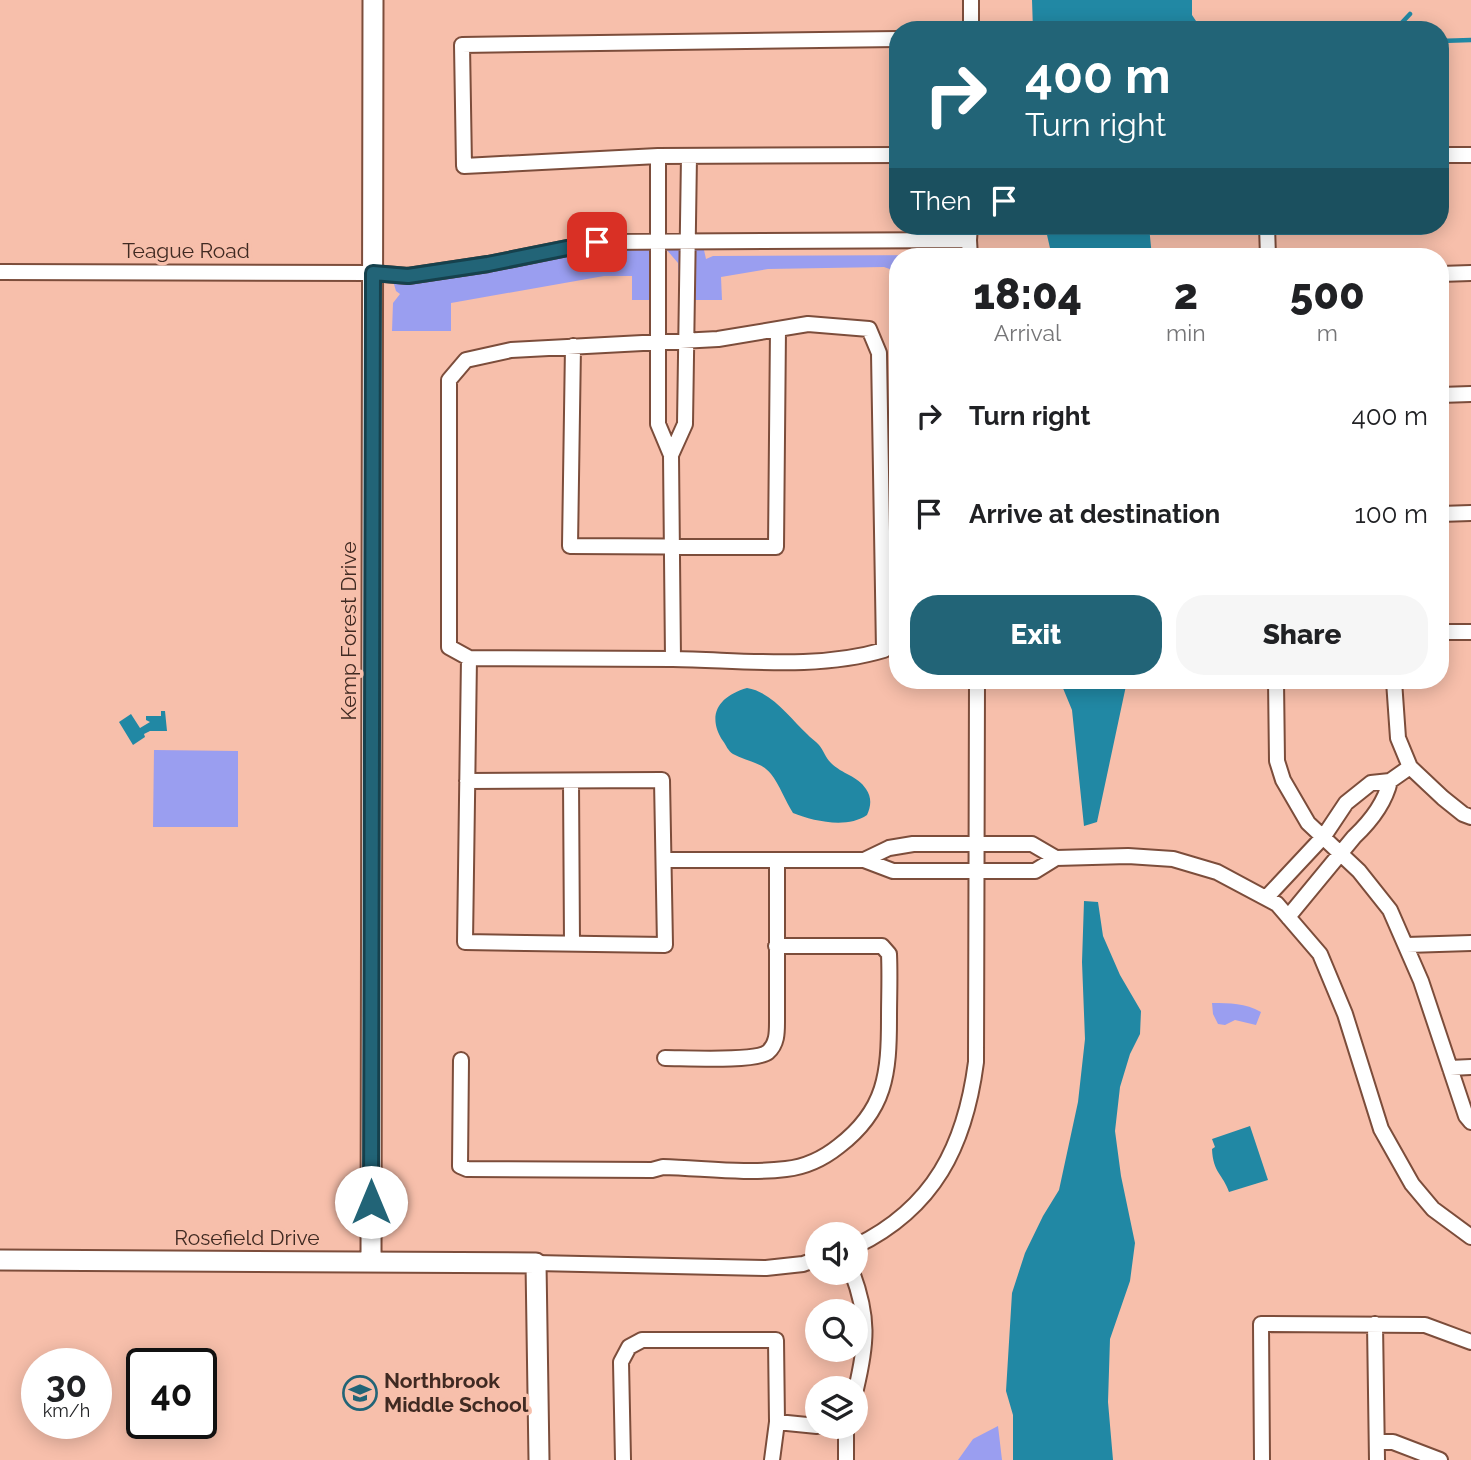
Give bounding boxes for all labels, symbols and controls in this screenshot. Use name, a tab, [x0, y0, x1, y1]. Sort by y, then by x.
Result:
text: 400 m	[1025, 47, 1171, 104]
icon: right	[910, 49, 1001, 140]
text: Turn right	[1025, 106, 1166, 143]
icon: arrive	[985, 182, 1023, 220]
text: Then	[910, 186, 971, 216]
pin	[567, 212, 627, 272]
icon: arrive	[578, 223, 616, 261]
street label: Teague Road	[122, 238, 250, 263]
text: 18:04	[973, 270, 1082, 319]
text: 2	[1174, 270, 1198, 319]
text: 500	[1290, 270, 1365, 319]
text: Arrival	[994, 319, 1061, 346]
text: min	[1166, 319, 1206, 346]
text: m	[1317, 319, 1338, 346]
icon: right	[910, 397, 948, 435]
text: Turn right	[969, 401, 1090, 431]
text: 400 m	[1351, 401, 1428, 431]
icon: arrive	[910, 495, 948, 533]
text: Arrive at destination	[969, 499, 1220, 529]
text: 100 m	[1355, 499, 1428, 529]
street label: Kemp Forest Drive	[336, 542, 361, 720]
button: Exit	[910, 595, 1162, 675]
button: Share	[1176, 595, 1428, 675]
position arrow	[334, 1165, 408, 1239]
map controls	[805, 1222, 868, 1439]
button: sound	[805, 1222, 868, 1285]
street label: Rosefield Drive	[174, 1225, 320, 1250]
button: search	[805, 1299, 868, 1362]
speed limit sign: 40	[126, 1348, 217, 1439]
text: 30	[46, 1364, 87, 1405]
place label: Northbrook Middle School	[384, 1368, 529, 1417]
school or university icon: Northbrook Middle School	[341, 1374, 379, 1412]
button: layers	[805, 1376, 868, 1439]
text: km/h	[43, 1400, 90, 1421]

